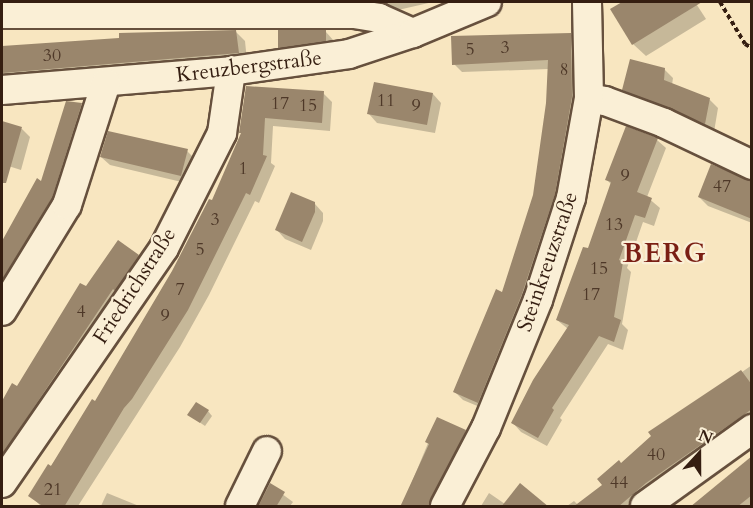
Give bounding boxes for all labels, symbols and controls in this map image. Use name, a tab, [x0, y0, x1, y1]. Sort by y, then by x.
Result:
house number: 3	[500, 37, 510, 59]
house number: 5	[465, 39, 475, 61]
house number: 30	[43, 45, 61, 67]
street label: Kreuzbergstraße	[175, 46, 323, 88]
house number: 8	[559, 59, 569, 81]
house number: 11	[377, 90, 395, 112]
house number: 17	[271, 93, 289, 115]
house number: 15	[299, 95, 317, 117]
house number: 9	[411, 95, 421, 117]
house number: 1	[238, 158, 248, 180]
house number: 9	[620, 165, 630, 187]
house number: 47	[713, 176, 731, 198]
street label: Steinkreuzstraße	[512, 189, 584, 335]
house number: 3	[210, 209, 220, 231]
house number: 13	[605, 214, 623, 236]
street label: Friedrichstraße	[88, 223, 182, 349]
district label: BERG	[623, 238, 707, 270]
house number: 5	[195, 239, 205, 261]
house number: 15	[590, 258, 608, 280]
house number: 7	[175, 279, 185, 301]
house number: 17	[582, 284, 600, 306]
house number: 4	[76, 301, 86, 323]
house number: 9	[160, 305, 170, 327]
north arrow	[669, 424, 729, 484]
text: N	[695, 424, 716, 450]
house number: 40	[647, 444, 665, 466]
house number: 44	[610, 472, 628, 494]
house number: 21	[44, 479, 62, 501]

